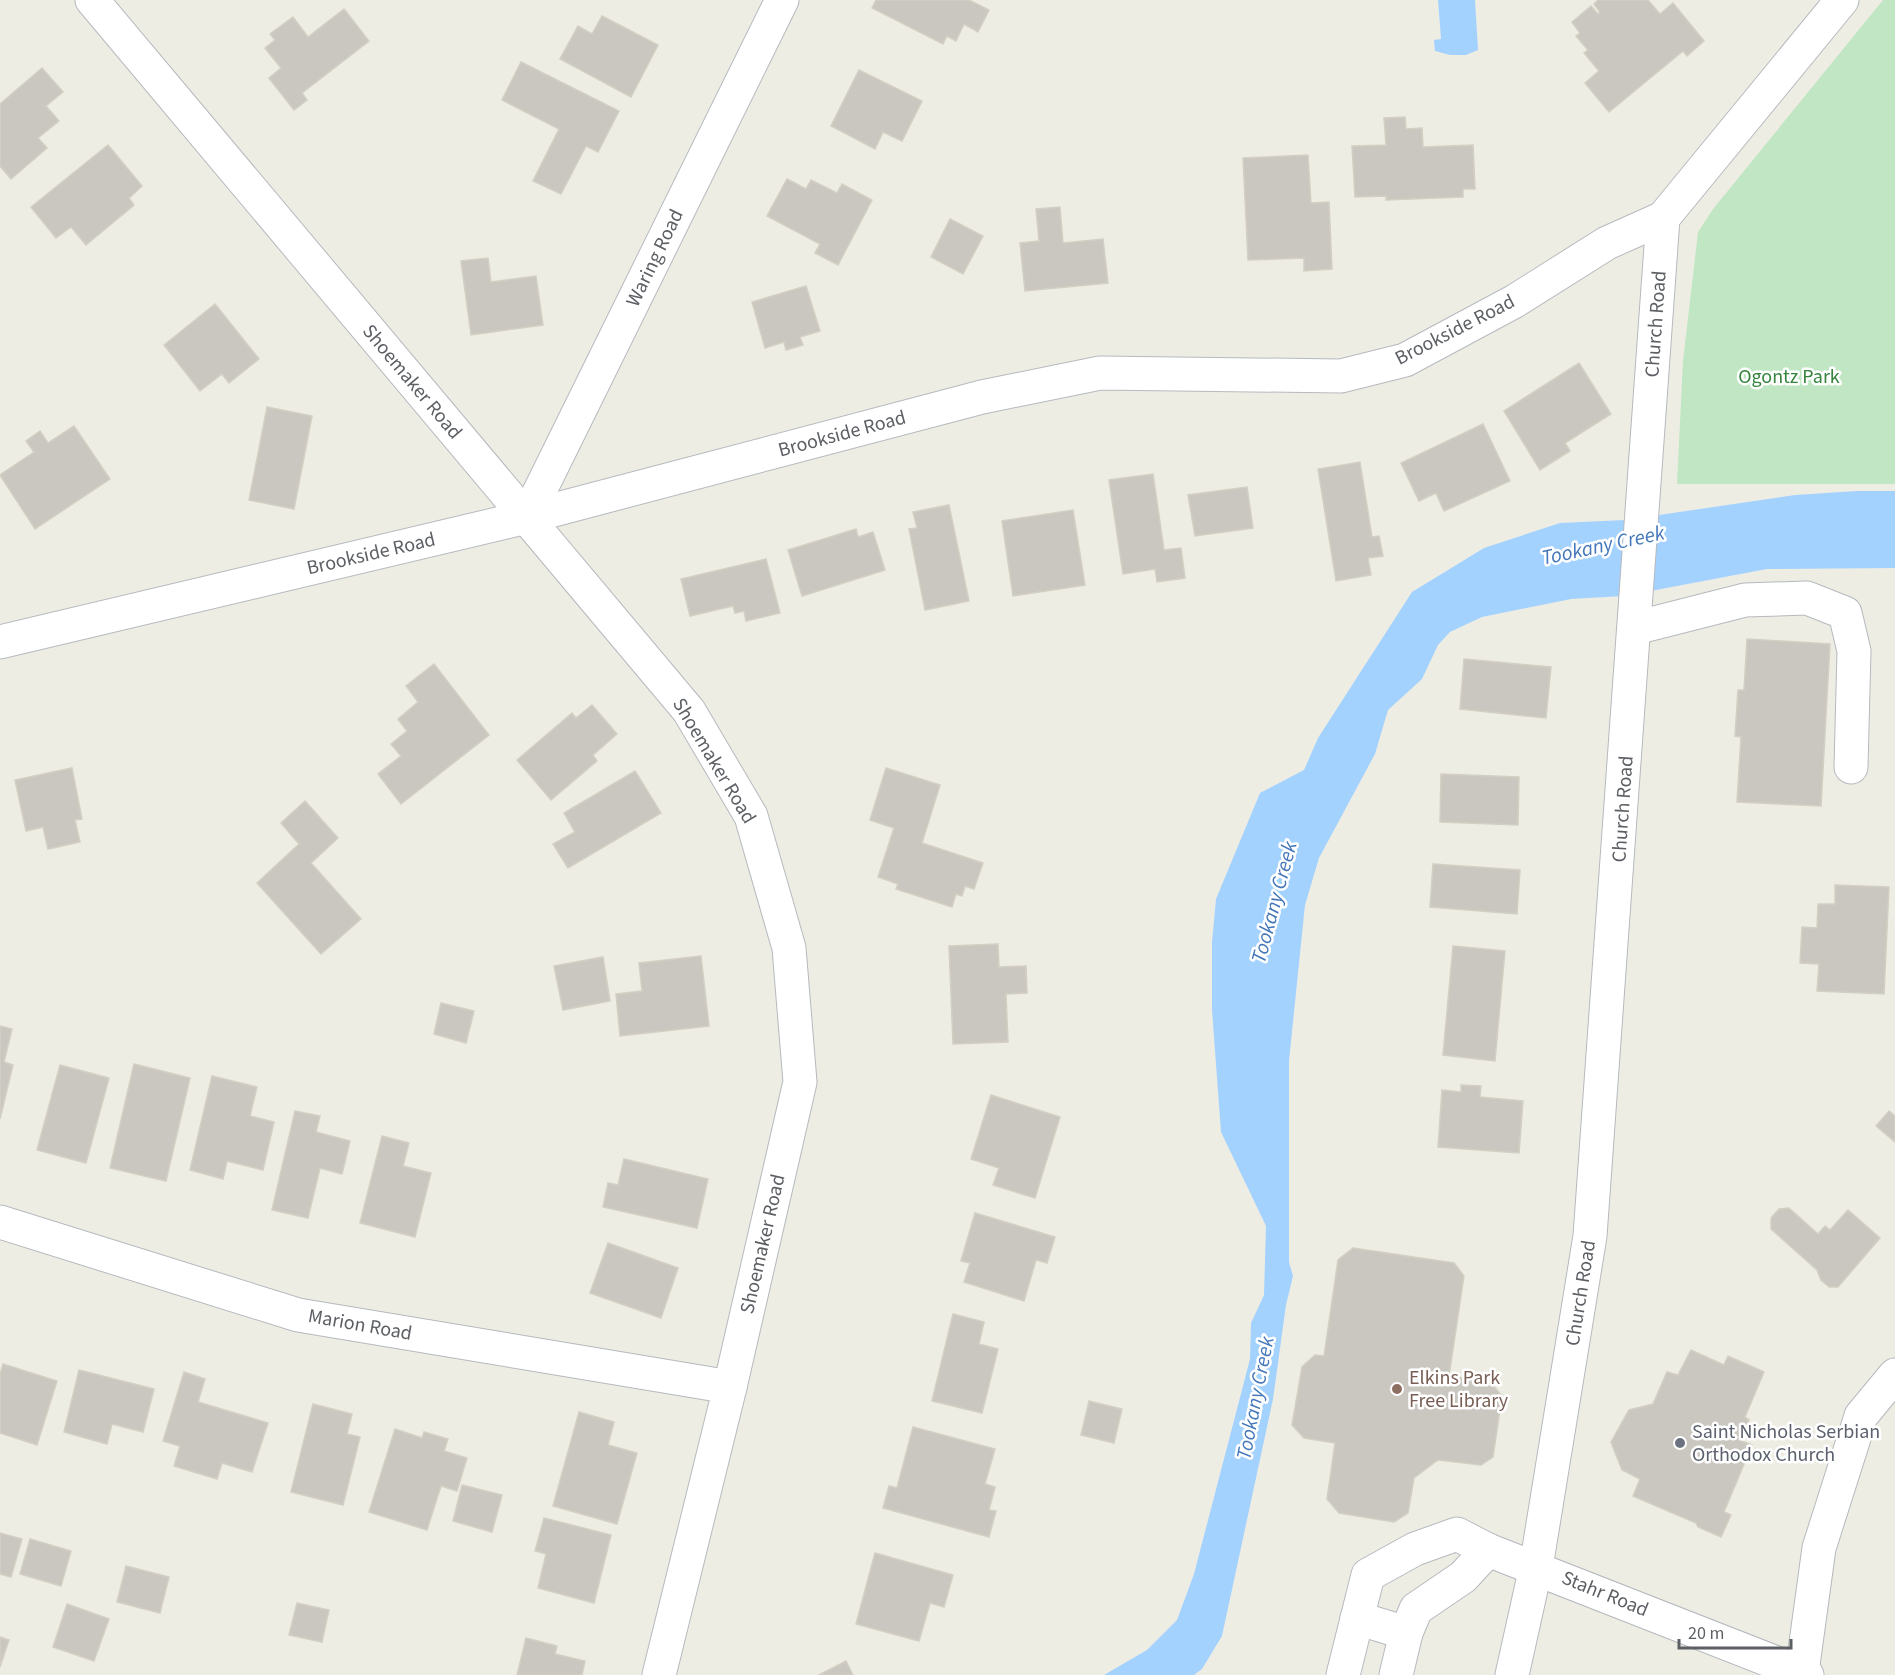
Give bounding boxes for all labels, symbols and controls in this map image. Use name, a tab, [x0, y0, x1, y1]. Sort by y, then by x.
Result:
street label: Waring Road	[619, 205, 691, 311]
street label: Church Road	[1638, 270, 1674, 378]
street label: Brookside Road	[1390, 288, 1520, 372]
street label: Shoemaker Road	[356, 318, 468, 446]
park label: Ogontz Park	[1738, 363, 1840, 391]
street label: Brookside Road	[775, 403, 909, 465]
water label: Tookany Creek	[1539, 517, 1668, 573]
street label: Brookside Road	[304, 526, 438, 582]
street label: Shoemaker Road	[665, 693, 763, 829]
street label: Church Road	[1605, 755, 1641, 863]
water label: Tookany Creek	[1243, 837, 1305, 966]
street label: Shoemaker Road	[733, 1172, 793, 1316]
street label: Church Road	[1559, 1238, 1603, 1348]
street label: Marion Road	[306, 1302, 414, 1348]
water label: Tookany Creek	[1228, 1333, 1282, 1462]
place label: Elkins Park Free Library	[1409, 1364, 1509, 1415]
marker: Elkins Park Free Library	[1390, 1382, 1404, 1396]
place label: Saint Nicholas Serbian Orthodox Church	[1692, 1418, 1880, 1469]
marker: Saint Nicholas Serbian Orthodox Church	[1673, 1436, 1687, 1450]
street label: Stahr Road	[1557, 1564, 1653, 1624]
scale bar	[1679, 1612, 1792, 1650]
text: 20 m	[1688, 1621, 1724, 1646]

